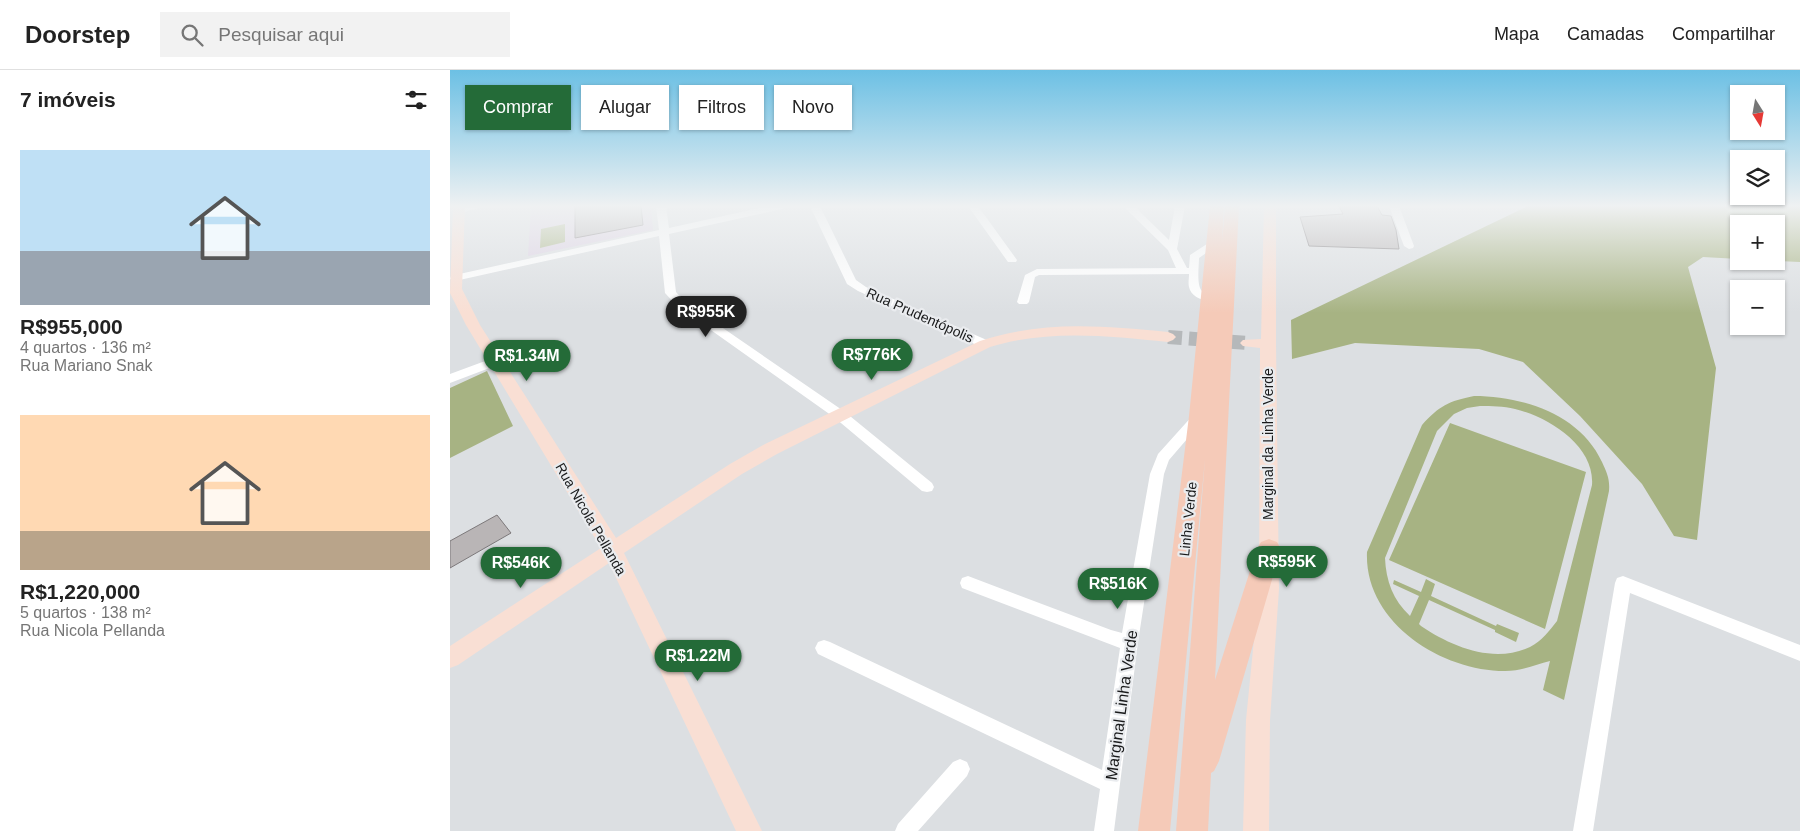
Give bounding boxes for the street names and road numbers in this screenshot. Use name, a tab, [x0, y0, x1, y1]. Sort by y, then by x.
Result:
street label: Rua Prudentópolis	[864, 284, 976, 346]
street label: Marginal da Linha Verde	[1260, 368, 1276, 520]
street label: Rua Nicola Pellanda	[552, 460, 630, 578]
street label: Linha Verde	[1176, 481, 1200, 557]
street label: Marginal Linha Verde	[1103, 629, 1140, 781]

